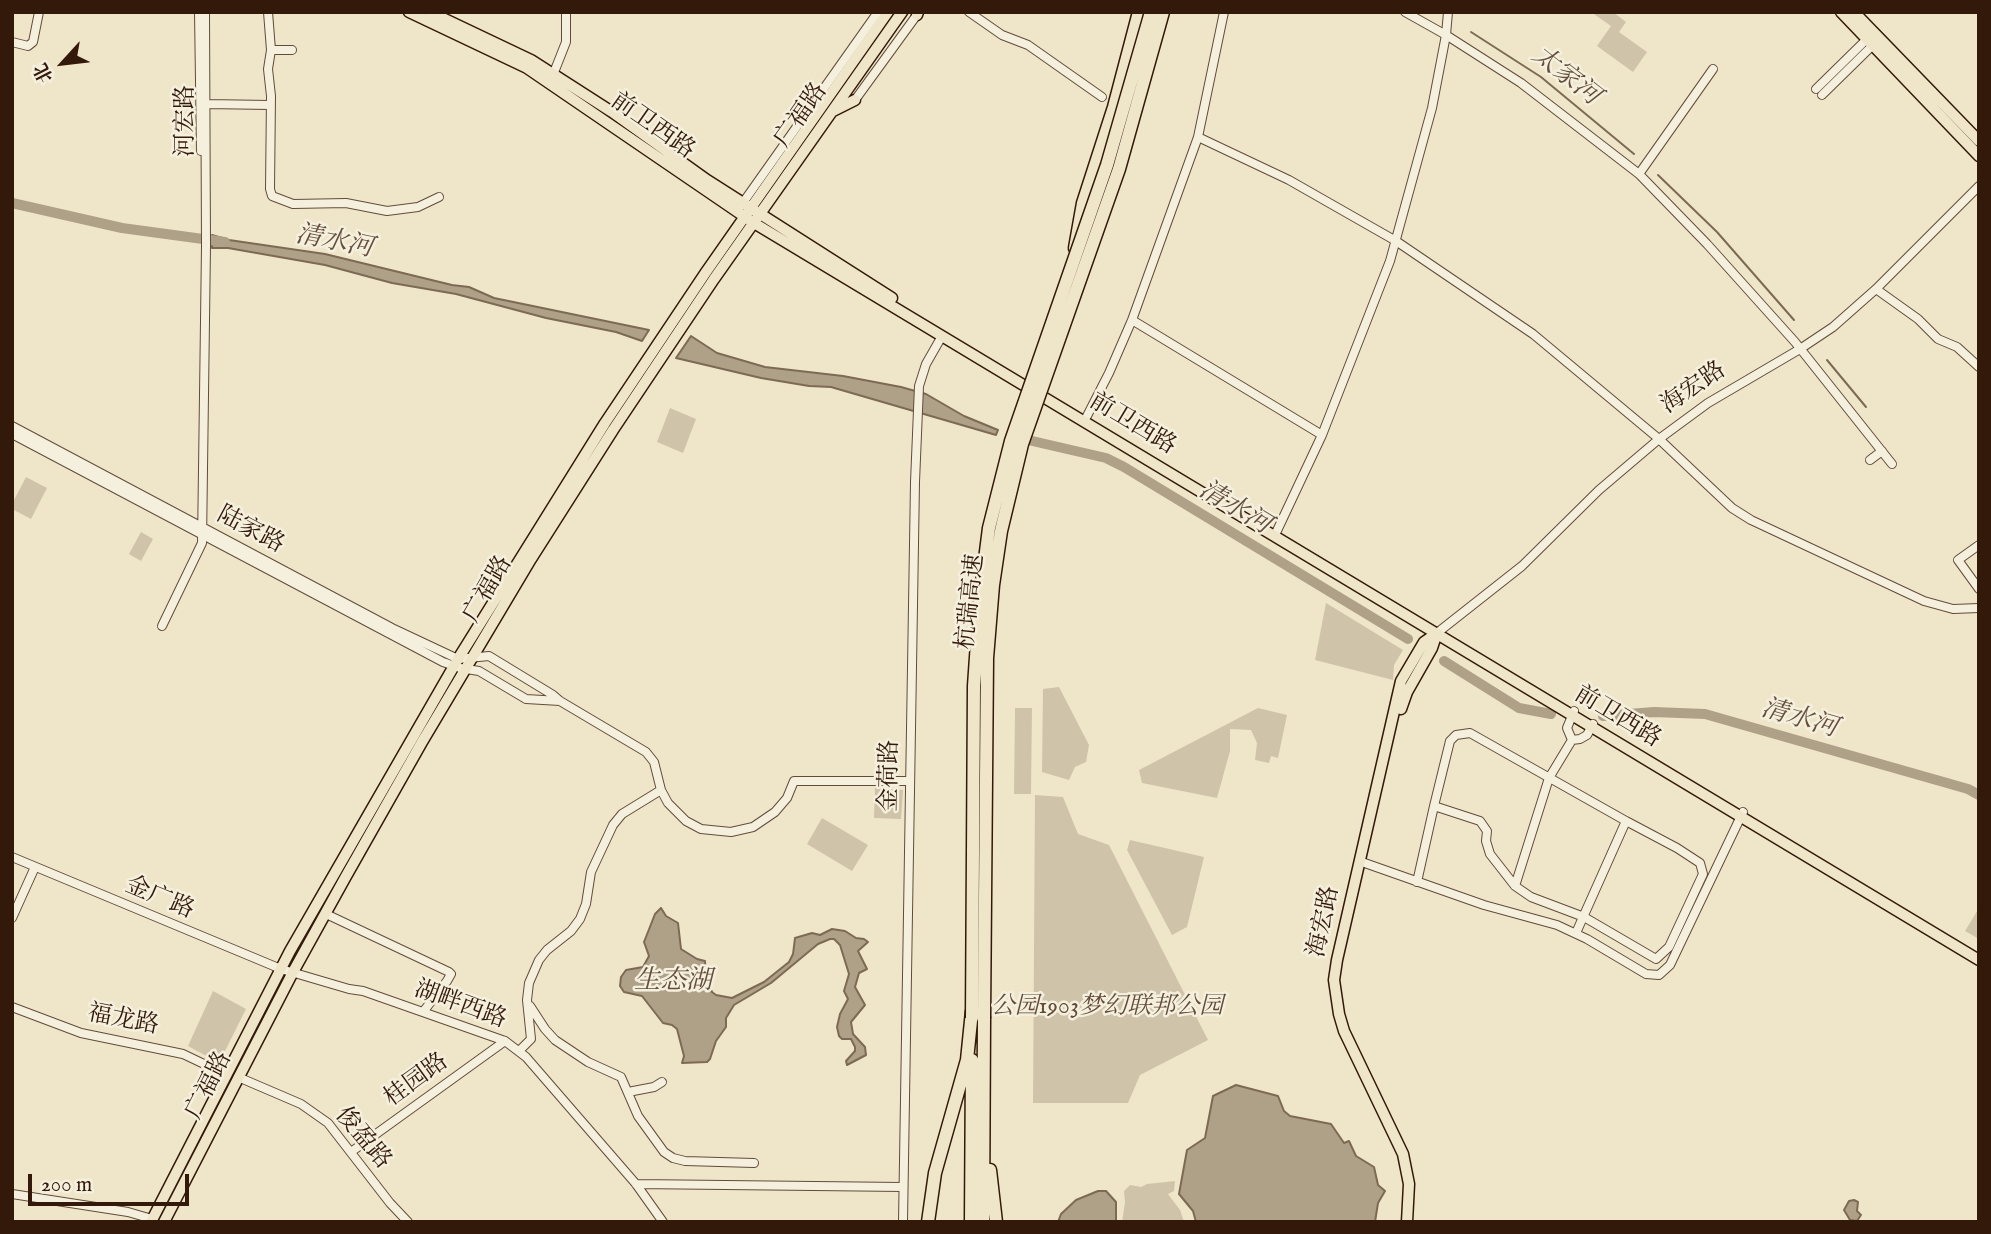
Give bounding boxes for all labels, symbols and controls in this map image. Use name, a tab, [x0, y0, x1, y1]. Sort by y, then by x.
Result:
north arrow	[28, 28, 98, 98]
water label: 太家河	[1525, 41, 1605, 113]
text: 北	[29, 59, 59, 86]
street label: 广福路	[770, 78, 834, 154]
street label: 河宏路	[173, 85, 201, 157]
street label: 前卫西路	[604, 88, 700, 166]
water label: 清水河	[293, 220, 375, 266]
street label: 海宏路	[1656, 357, 1732, 421]
street label: 前卫西路	[1083, 388, 1181, 462]
water label: 清水河	[1193, 476, 1275, 542]
street label: 陆家路	[211, 501, 289, 561]
street label: 广福路	[459, 552, 519, 628]
street label: 杭瑞高速	[953, 553, 991, 651]
street label: 前卫西路	[1568, 681, 1666, 755]
water label: 清水河	[1757, 694, 1841, 746]
street label: 金荷路	[876, 740, 906, 812]
street label: 金广路	[120, 872, 198, 926]
street label: 海宏路	[1303, 884, 1347, 960]
water label: 生态湖	[634, 967, 712, 999]
street label: 湖畔西路	[410, 976, 510, 1036]
park label: 公园1903梦幻联邦公园	[991, 994, 1223, 1022]
street label: 福龙路	[85, 1000, 161, 1042]
street label: 广福路	[181, 1047, 239, 1125]
street label: 桂园路	[379, 1048, 455, 1114]
street label: 俊盈路	[328, 1102, 396, 1176]
scale bar	[32, 1160, 192, 1204]
text: 200 m	[41, 1172, 92, 1199]

